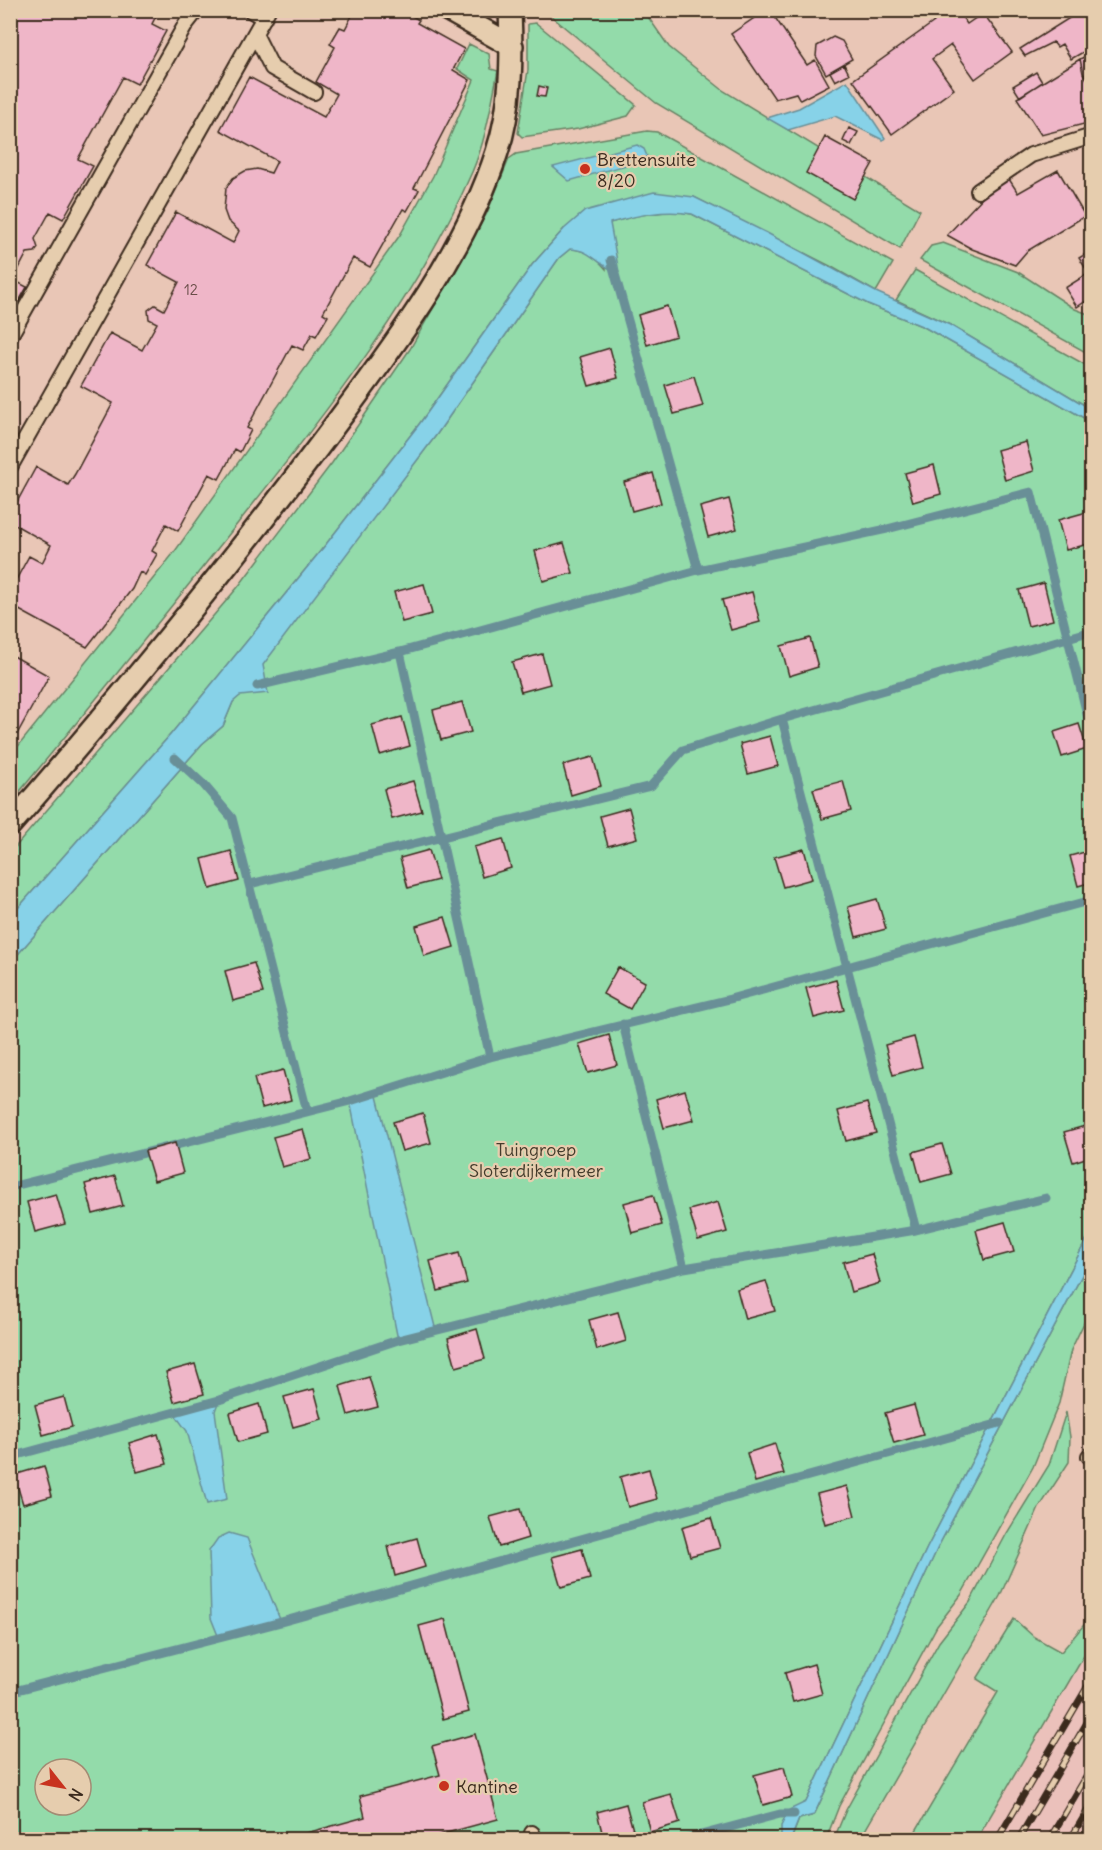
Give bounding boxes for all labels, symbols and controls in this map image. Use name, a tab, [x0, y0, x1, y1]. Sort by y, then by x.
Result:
place label: Brettensuite 8/20	[597, 148, 696, 192]
marker: Brettensuite 8/20	[578, 162, 592, 176]
house number: 12	[184, 280, 198, 299]
park label: Tuingroep Sloterdijkermeer	[469, 1138, 604, 1182]
north arrow	[33, 1757, 93, 1817]
place label: Kantine	[456, 1775, 518, 1798]
marker: Kantine	[437, 1779, 451, 1793]
text: N	[64, 1785, 87, 1805]

